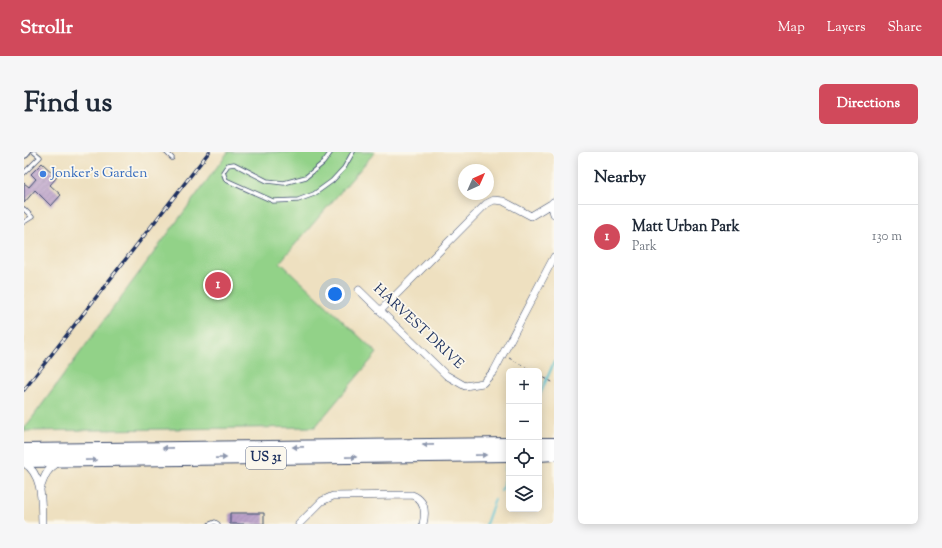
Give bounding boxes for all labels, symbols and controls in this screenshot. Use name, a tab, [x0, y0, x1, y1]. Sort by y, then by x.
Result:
text: Strollr	[20, 15, 73, 42]
text: Map	[778, 18, 805, 38]
text: Layers	[827, 18, 865, 38]
text: Share	[887, 18, 922, 38]
text: Find us	[24, 84, 112, 124]
button: Directions	[819, 84, 918, 124]
place label: Jonker's Garden	[50, 164, 147, 184]
north arrow	[458, 164, 494, 200]
text: Nearby	[594, 166, 646, 190]
marker: Jonker's Garden	[38, 169, 48, 179]
text: Matt Urban Park	[632, 217, 740, 238]
text: 1	[605, 228, 609, 246]
text: 130 m	[872, 228, 902, 246]
text: Park	[632, 238, 657, 256]
pin: 1	[205, 270, 231, 300]
street label: HARVEST DRIVE	[368, 280, 468, 375]
your location	[325, 284, 345, 304]
map controls	[506, 368, 542, 512]
button: +	[506, 368, 542, 404]
button: −	[506, 404, 542, 440]
button: locate	[506, 440, 542, 476]
one-way arrow	[421, 442, 434, 448]
one-way arrow	[291, 444, 304, 450]
one-way arrow	[161, 445, 174, 451]
road number: US 31	[246, 447, 286, 469]
one-way arrow	[475, 452, 488, 458]
one-way arrow	[345, 454, 358, 460]
one-way arrow	[215, 455, 228, 461]
one-way arrow	[85, 457, 98, 463]
button: layers	[506, 476, 542, 512]

